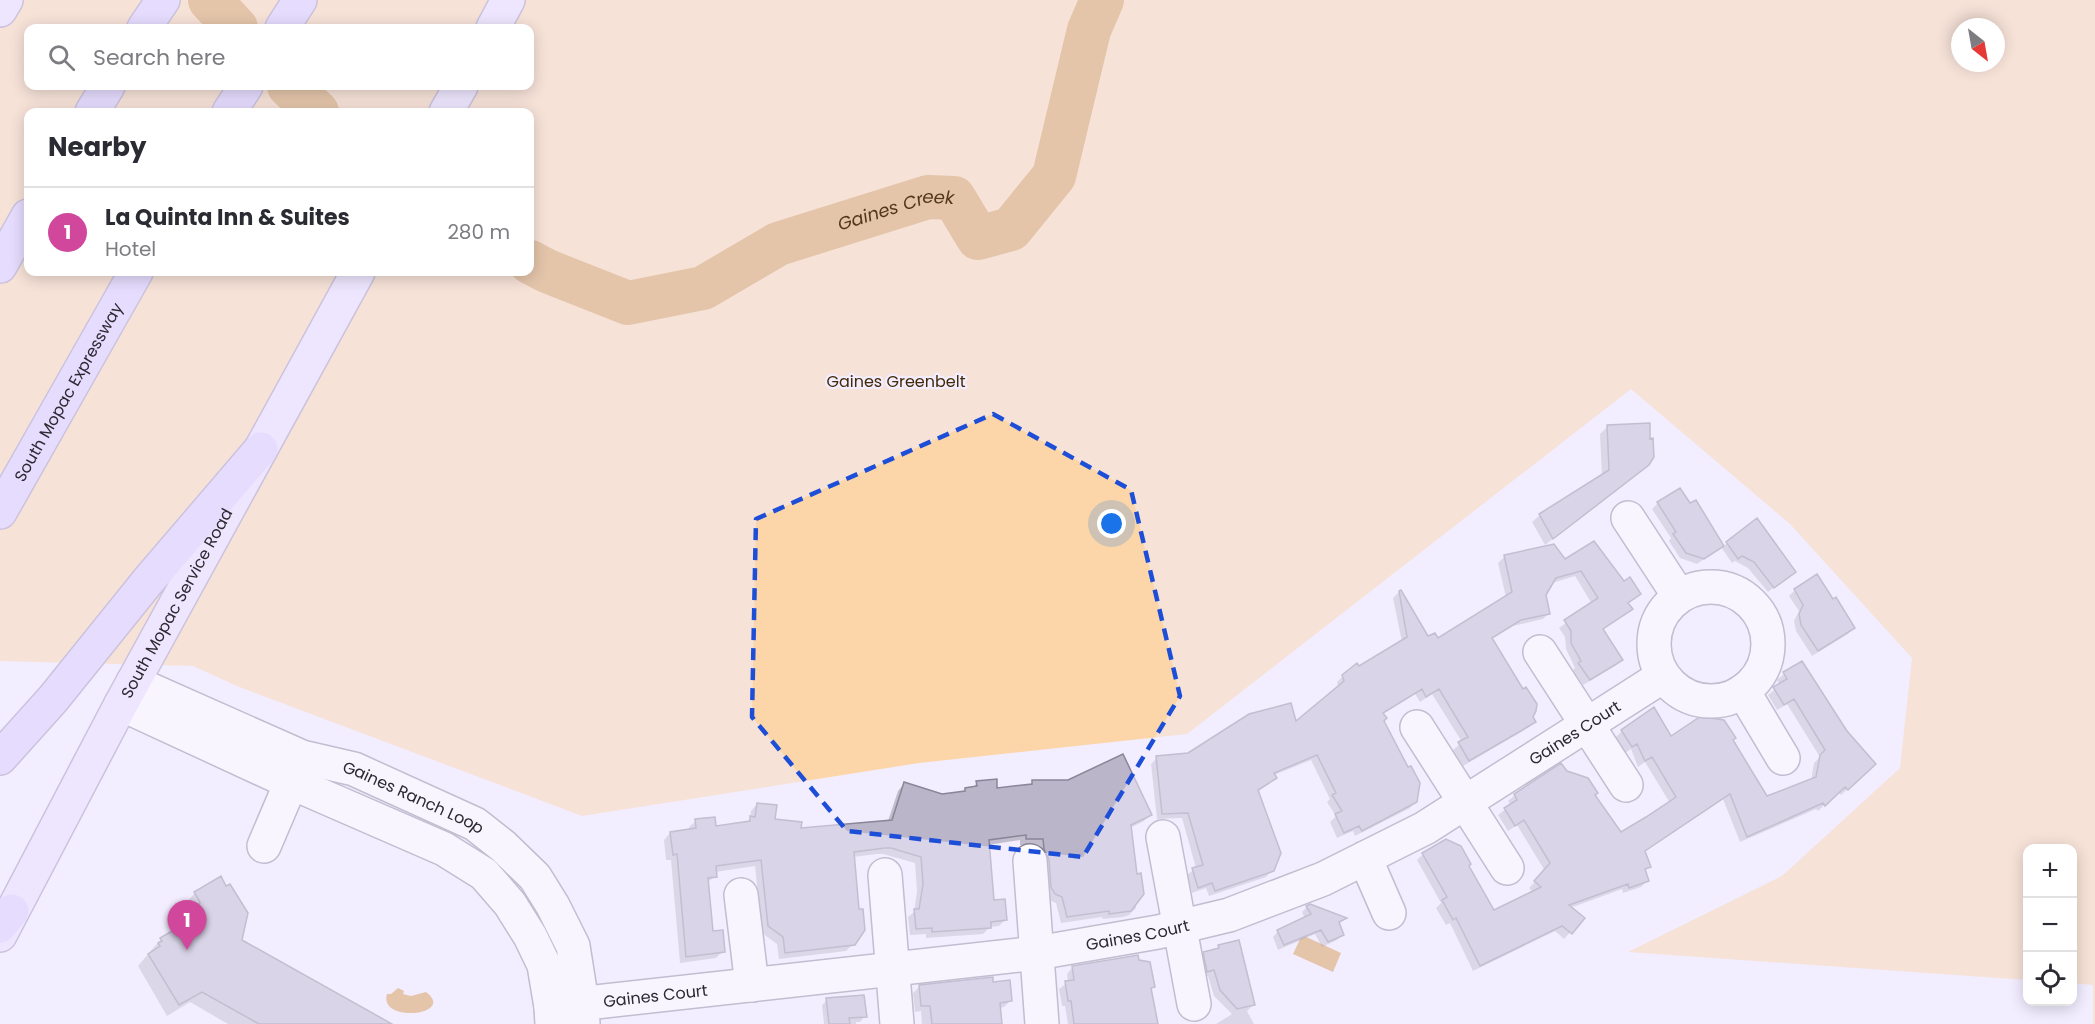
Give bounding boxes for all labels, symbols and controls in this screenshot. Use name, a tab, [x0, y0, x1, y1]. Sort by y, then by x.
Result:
north arrow	[1951, 18, 2005, 72]
search box	[24, 24, 534, 90]
icon: search	[45, 41, 78, 74]
text: Search here	[93, 42, 226, 73]
text: Nearby	[48, 129, 146, 165]
water label: Gaines Creek	[834, 184, 955, 237]
text: La Quinta Inn & Suites	[105, 202, 350, 233]
text: 1	[64, 218, 71, 246]
text: 280 m	[447, 218, 510, 246]
text: Hotel	[105, 235, 156, 263]
street label: South Mopac Expressway	[9, 299, 128, 486]
park label: Gaines Greenbelt	[827, 370, 966, 393]
street label: South Mopac Service Road	[115, 504, 238, 702]
your location	[1097, 509, 1126, 538]
street label: Gaines Court	[1525, 695, 1625, 771]
street label: Gaines Ranch Loop	[341, 756, 489, 839]
map controls	[2023, 844, 2077, 1006]
button: +	[2023, 844, 2077, 898]
button: −	[2023, 898, 2077, 952]
pin: 1	[168, 900, 207, 950]
street label: Gaines Court	[1084, 914, 1192, 956]
button: locate	[2023, 952, 2077, 1006]
street label: Gaines Court	[602, 979, 709, 1013]

